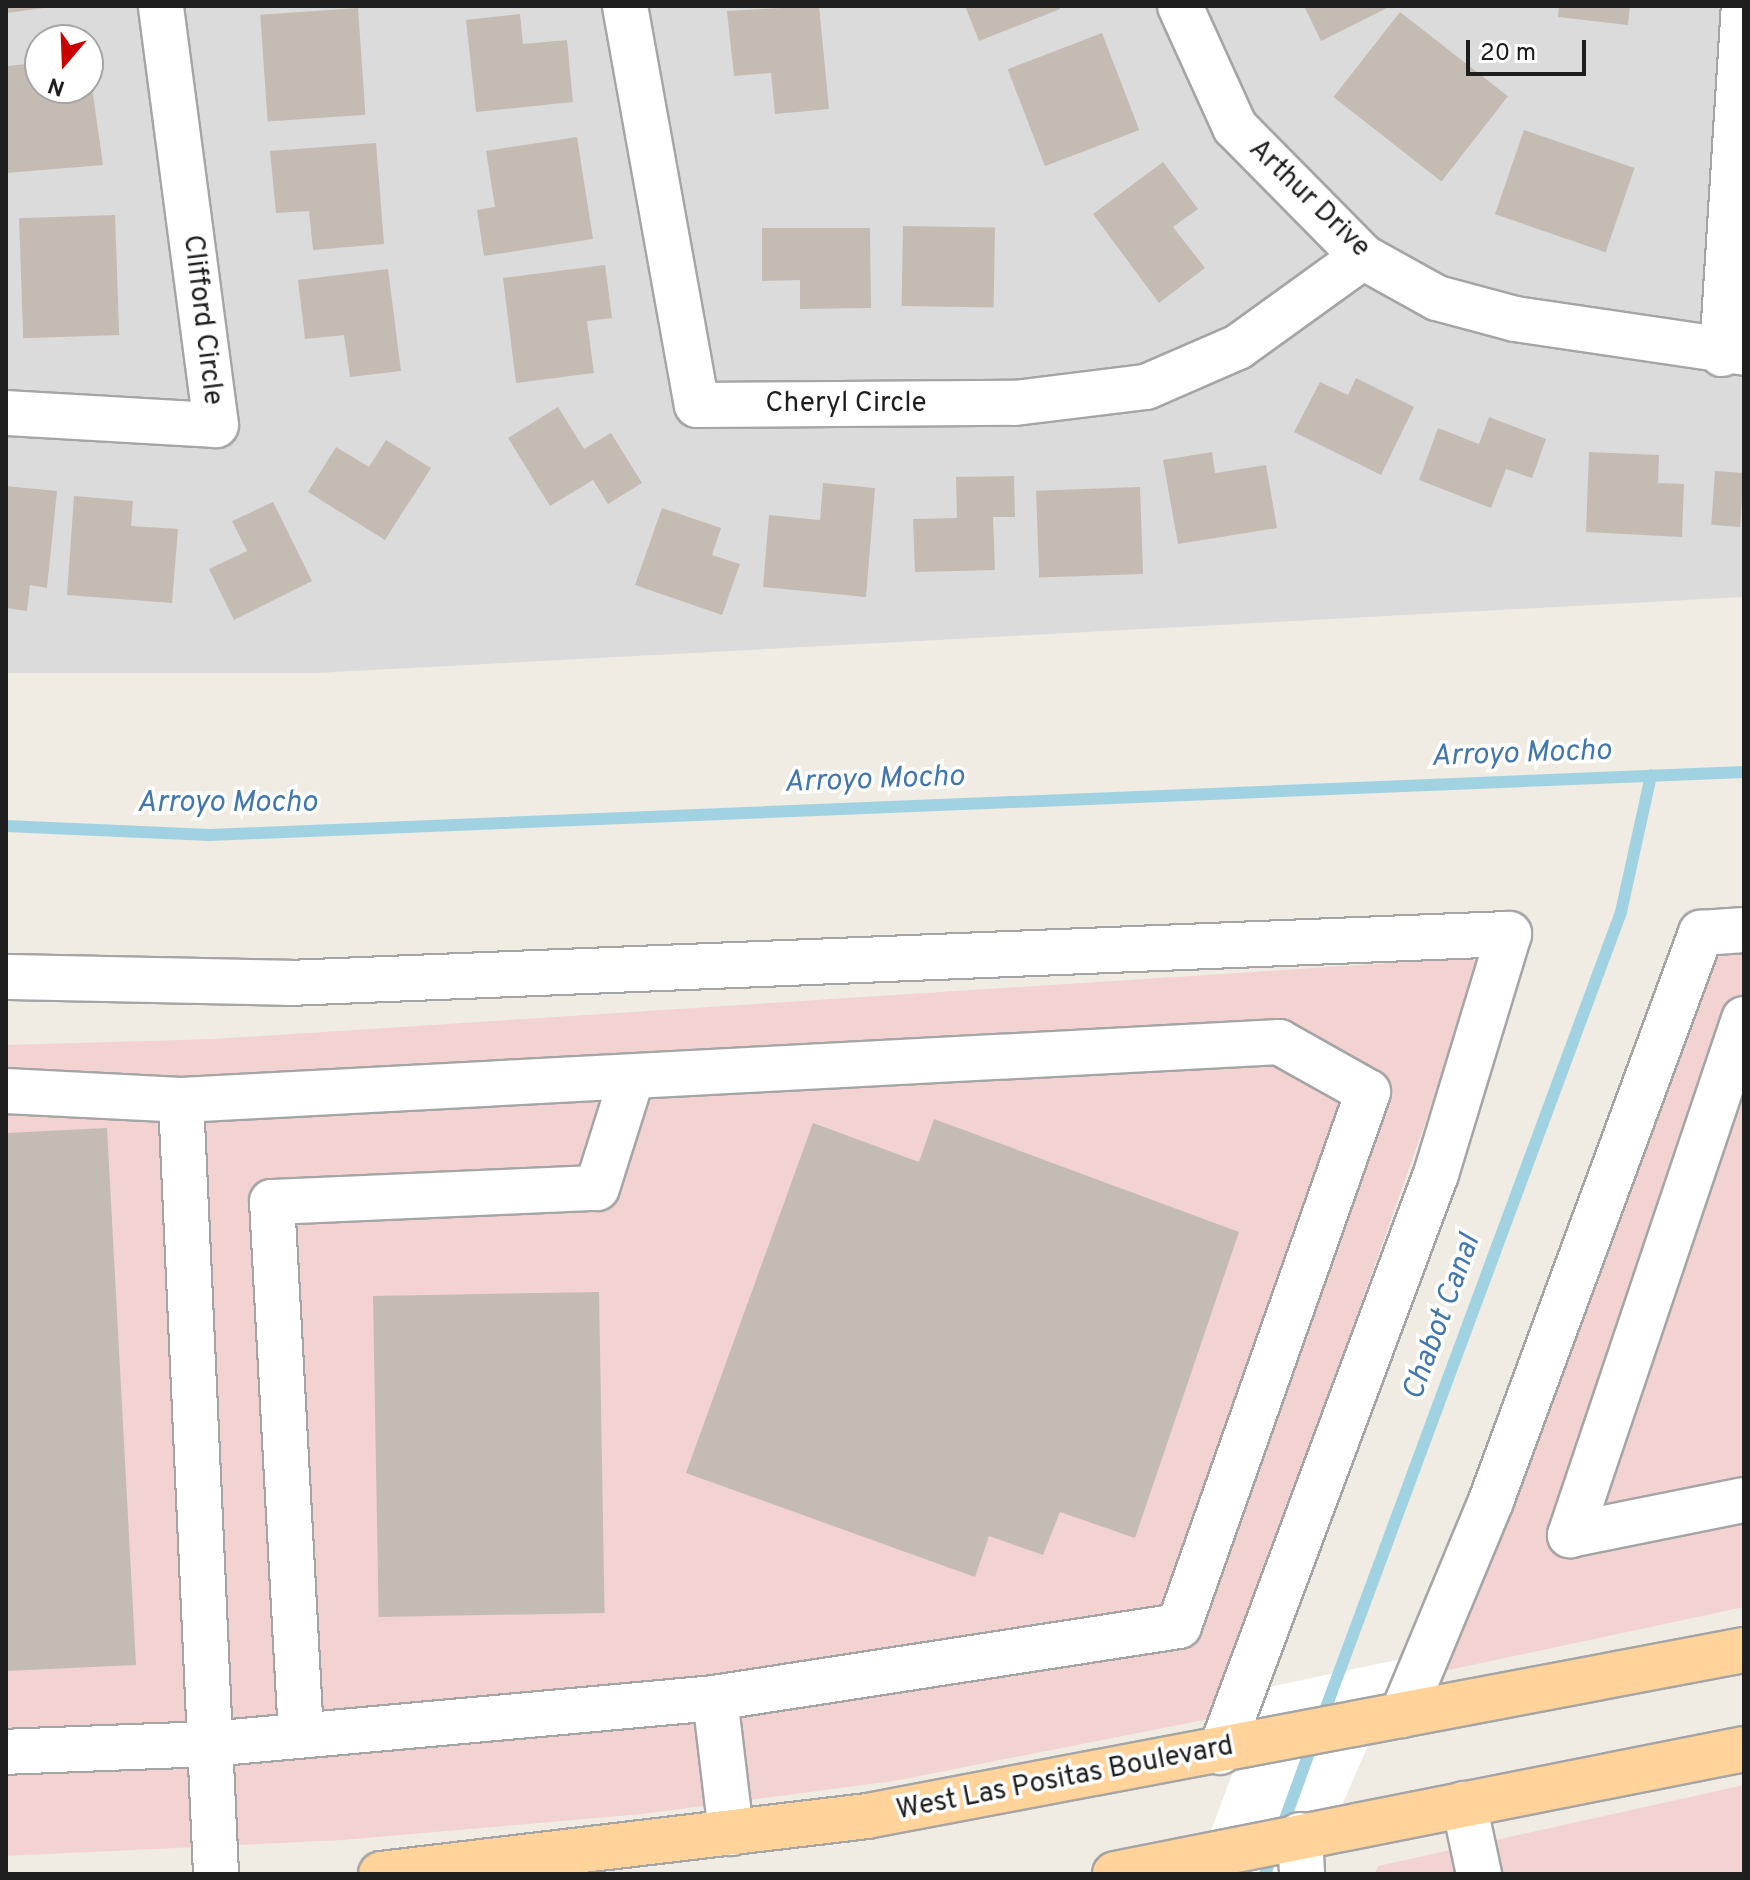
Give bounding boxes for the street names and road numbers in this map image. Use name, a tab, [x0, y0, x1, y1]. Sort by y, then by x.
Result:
street label: Arthur Drive	[1241, 133, 1377, 265]
street label: Clifford Circle	[175, 233, 229, 407]
street label: Cheryl Circle	[765, 387, 927, 421]
street label: West Las Positas Boulevard	[894, 1730, 1236, 1828]

